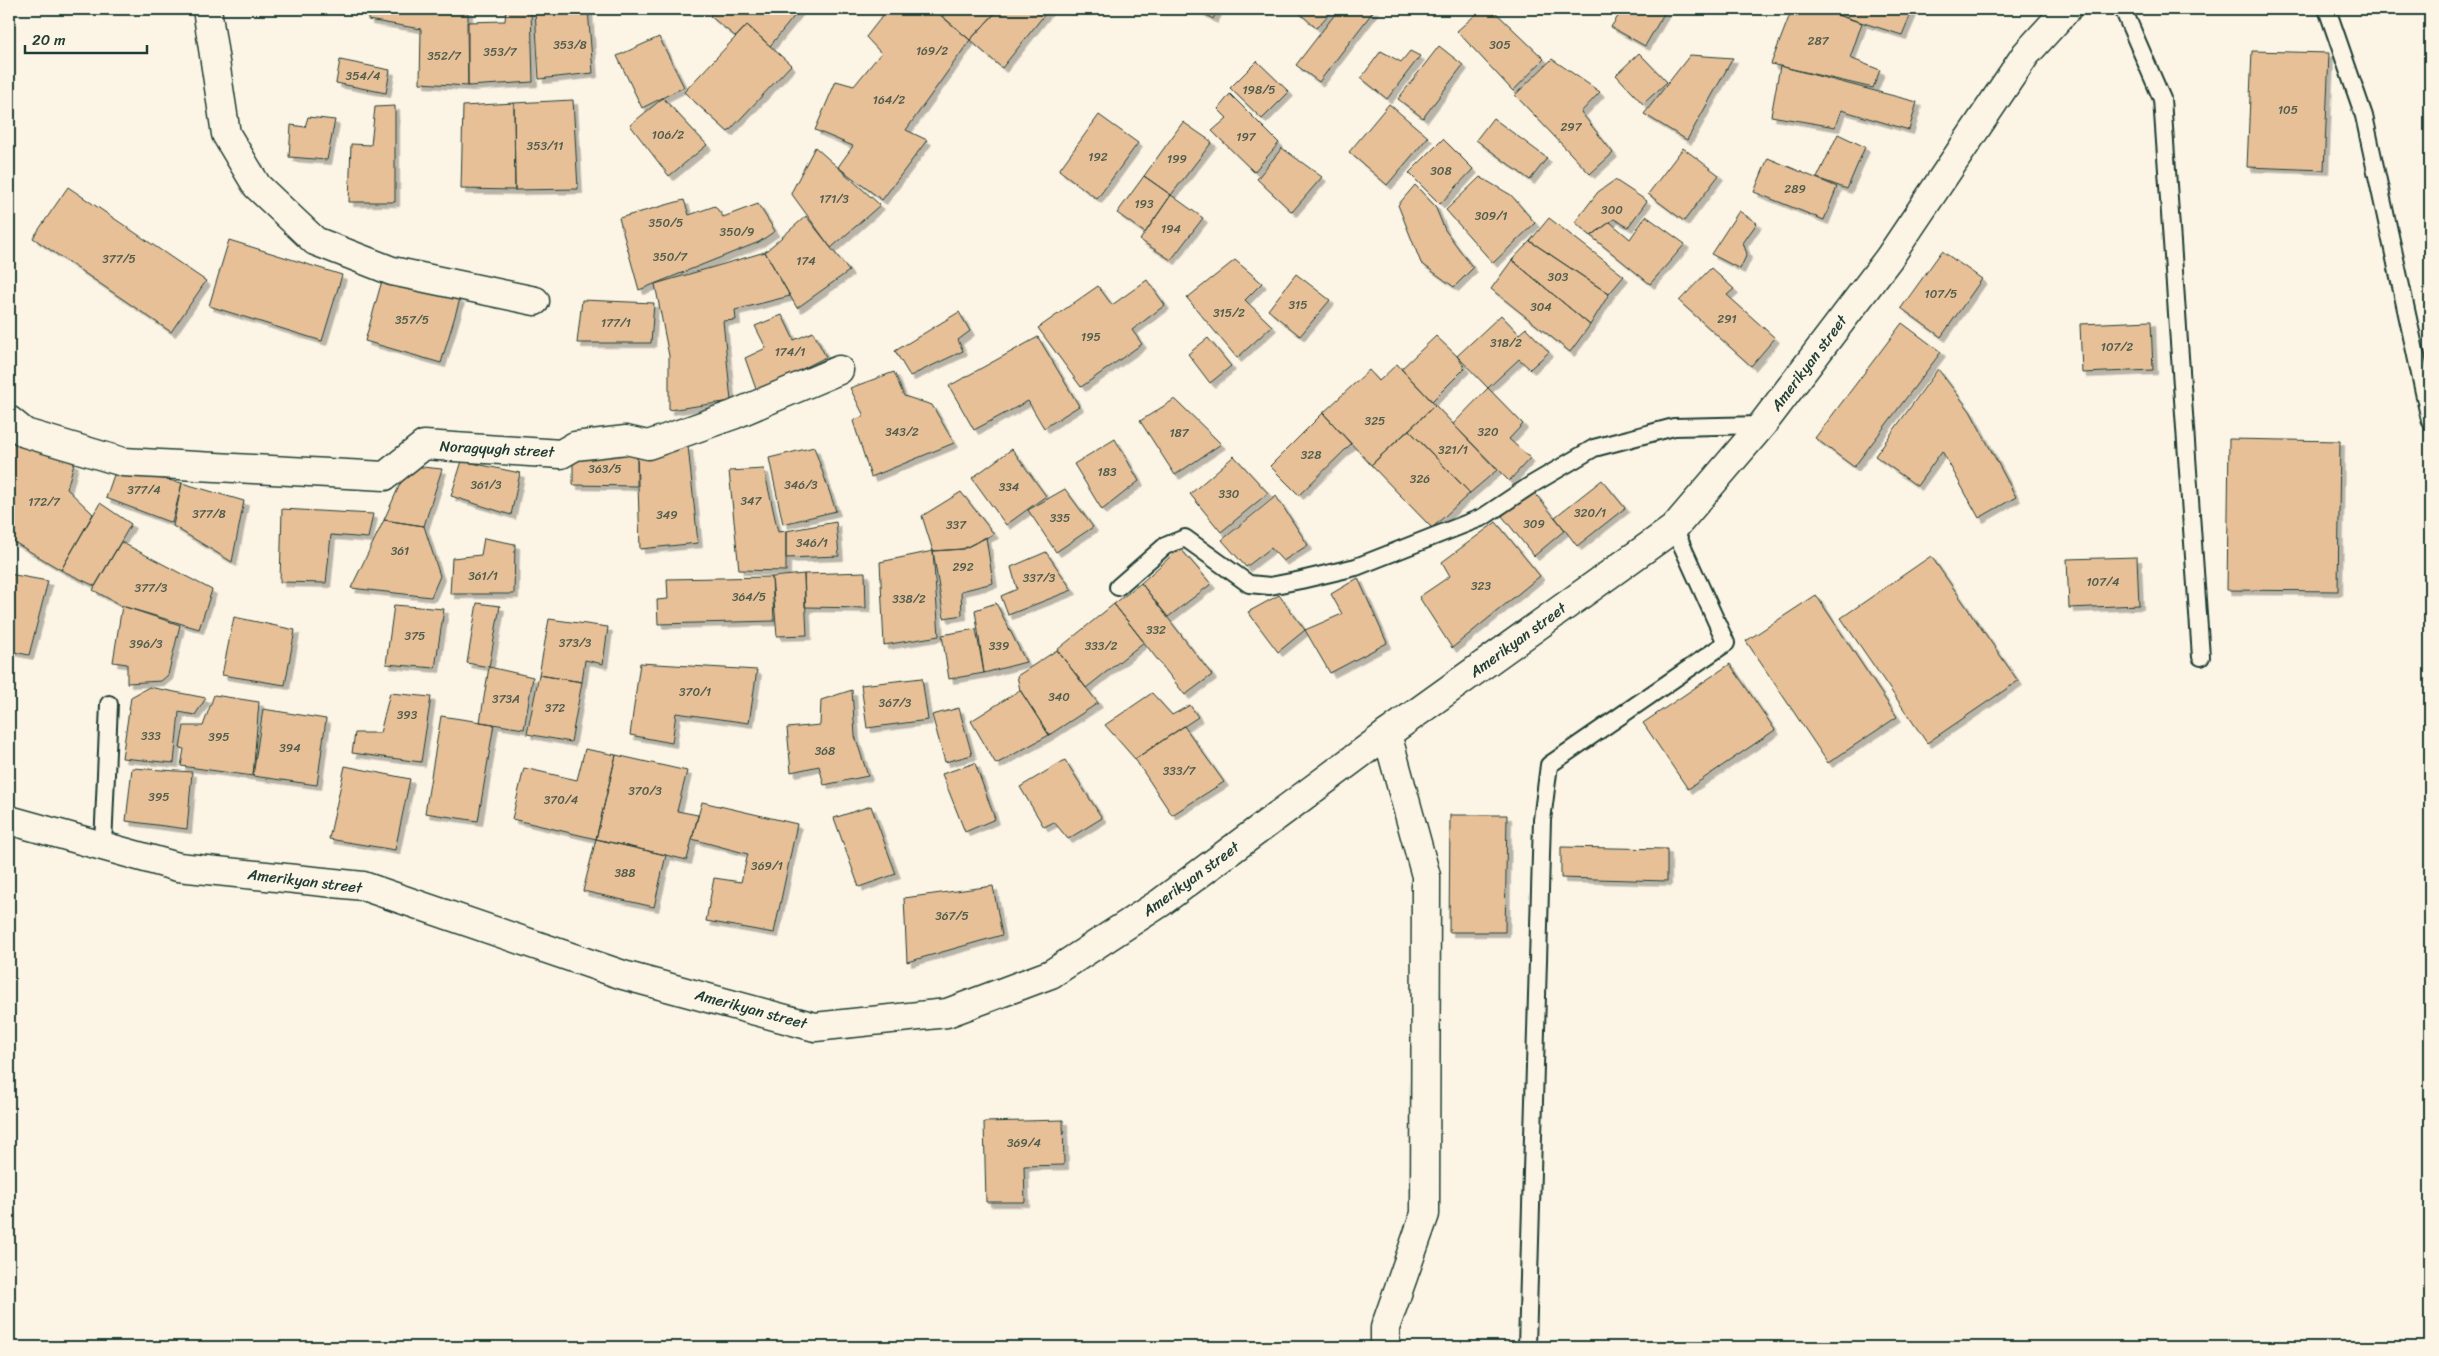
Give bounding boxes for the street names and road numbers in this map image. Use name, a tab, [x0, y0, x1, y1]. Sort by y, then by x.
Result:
street label: Amerikyan street	[1763, 309, 1855, 418]
street label: Noragyugh street	[439, 433, 556, 465]
street label: Amerikyan street	[1463, 595, 1573, 685]
street label: Amerikyan street	[1136, 834, 1246, 924]
street label: Amerikyan street	[245, 861, 365, 901]
street label: Amerikyan street	[691, 981, 811, 1037]

